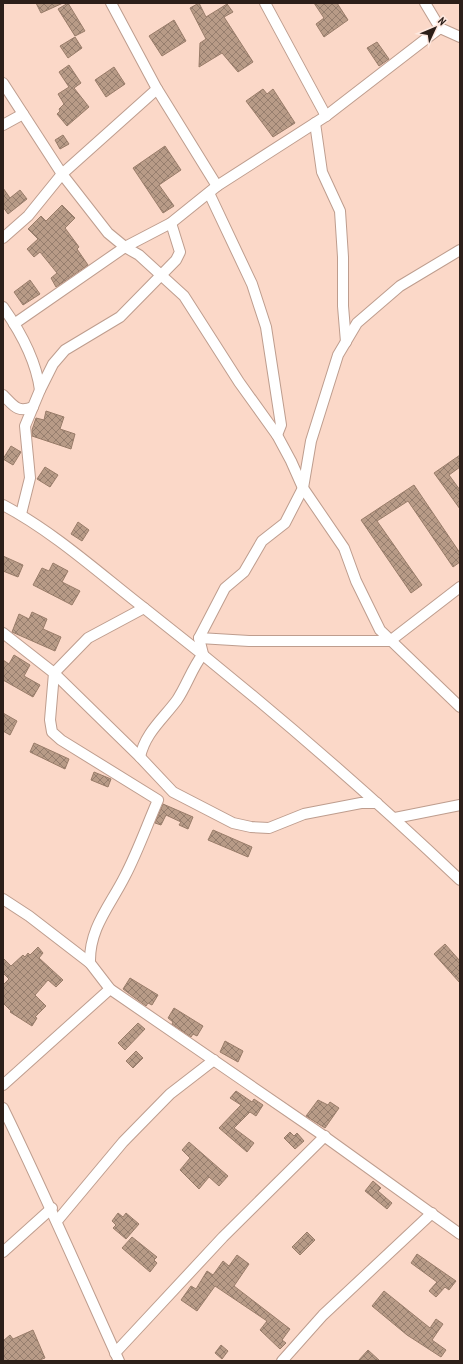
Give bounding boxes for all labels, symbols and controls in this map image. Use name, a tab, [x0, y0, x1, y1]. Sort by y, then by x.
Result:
north arrow	[415, 8, 455, 48]
text: N	[435, 14, 449, 28]

